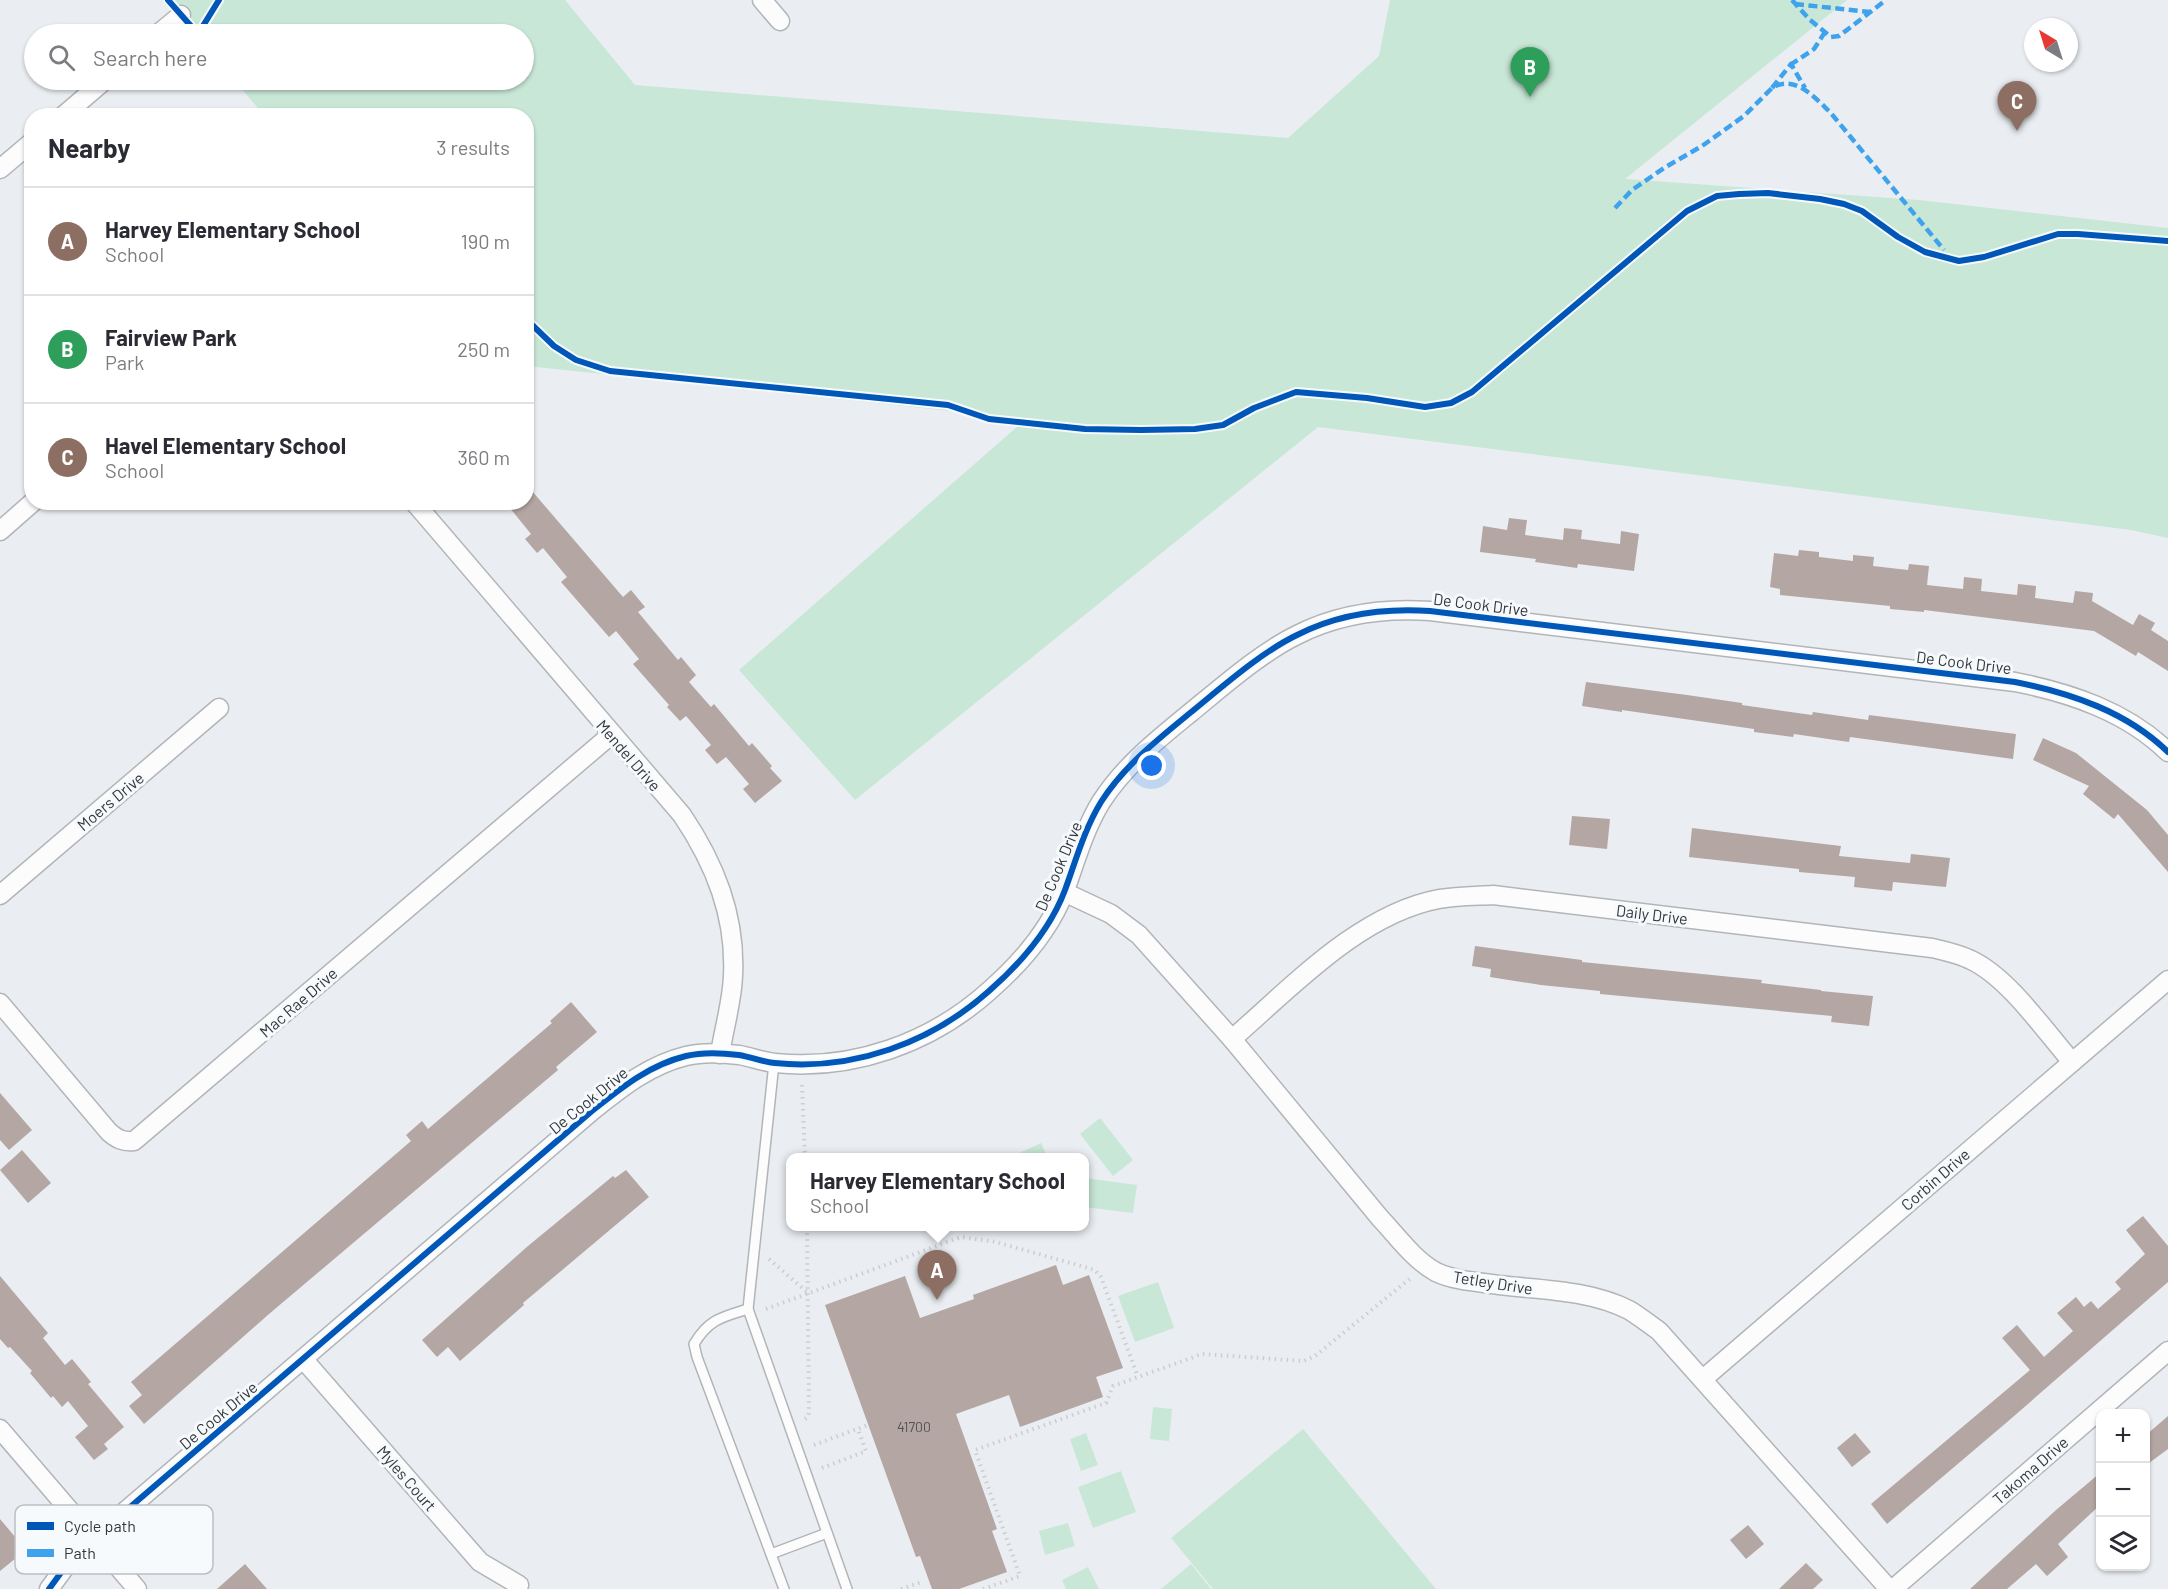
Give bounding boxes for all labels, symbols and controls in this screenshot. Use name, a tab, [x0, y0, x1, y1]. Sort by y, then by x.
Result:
north arrow	[2024, 18, 2078, 72]
search box	[24, 24, 534, 90]
icon: search	[45, 41, 78, 74]
text: Search here	[93, 44, 207, 70]
pin: B	[1510, 48, 1550, 97]
pin: C	[1998, 82, 2036, 131]
text: Nearby	[48, 132, 130, 163]
text: 3 results	[436, 135, 510, 159]
text: Harvey Elementary School	[105, 216, 360, 242]
text: A	[61, 229, 74, 253]
text: 190 m	[461, 229, 510, 253]
text: School	[105, 242, 164, 266]
text: Fairview Park	[105, 324, 237, 350]
text: B	[61, 337, 74, 361]
text: 250 m	[457, 337, 510, 361]
text: Park	[105, 350, 144, 374]
text: Havel Elementary School	[105, 432, 346, 458]
text: C	[61, 445, 74, 469]
text: 360 m	[458, 445, 510, 469]
text: School	[105, 458, 164, 482]
street label: De Cook Drive	[1432, 589, 1530, 619]
street label: De Cook Drive	[1915, 647, 2013, 677]
street label: Mendel Drive	[593, 715, 665, 795]
your location	[1137, 751, 1166, 780]
street label: Moers Drive	[73, 768, 147, 834]
street label: De Cook Drive	[1031, 818, 1085, 914]
street label: Daily Drive	[1615, 900, 1689, 928]
street label: Mac Rae Drive	[255, 963, 341, 1041]
street label: De Cook Drive	[545, 1063, 631, 1137]
street label: Corbin Drive	[1897, 1144, 1973, 1214]
popup	[786, 1153, 1089, 1231]
text: Harvey Elementary School	[810, 1167, 1065, 1193]
text: School	[810, 1193, 869, 1217]
pin: A	[918, 1250, 956, 1300]
street label: Tetley Drive	[1452, 1266, 1534, 1298]
street label: De Cook Drive	[175, 1377, 261, 1453]
map controls	[2096, 1409, 2150, 1571]
button: +	[2096, 1409, 2150, 1463]
house number: 41700	[897, 1418, 931, 1435]
street label: Takoma Drive	[1988, 1432, 2072, 1508]
street label: Myles Court	[373, 1441, 441, 1515]
button: −	[2096, 1463, 2150, 1517]
legend	[15, 1505, 213, 1574]
text: Cycle path	[64, 1516, 136, 1535]
button: layers	[2096, 1517, 2150, 1571]
text: Path	[64, 1543, 96, 1562]

